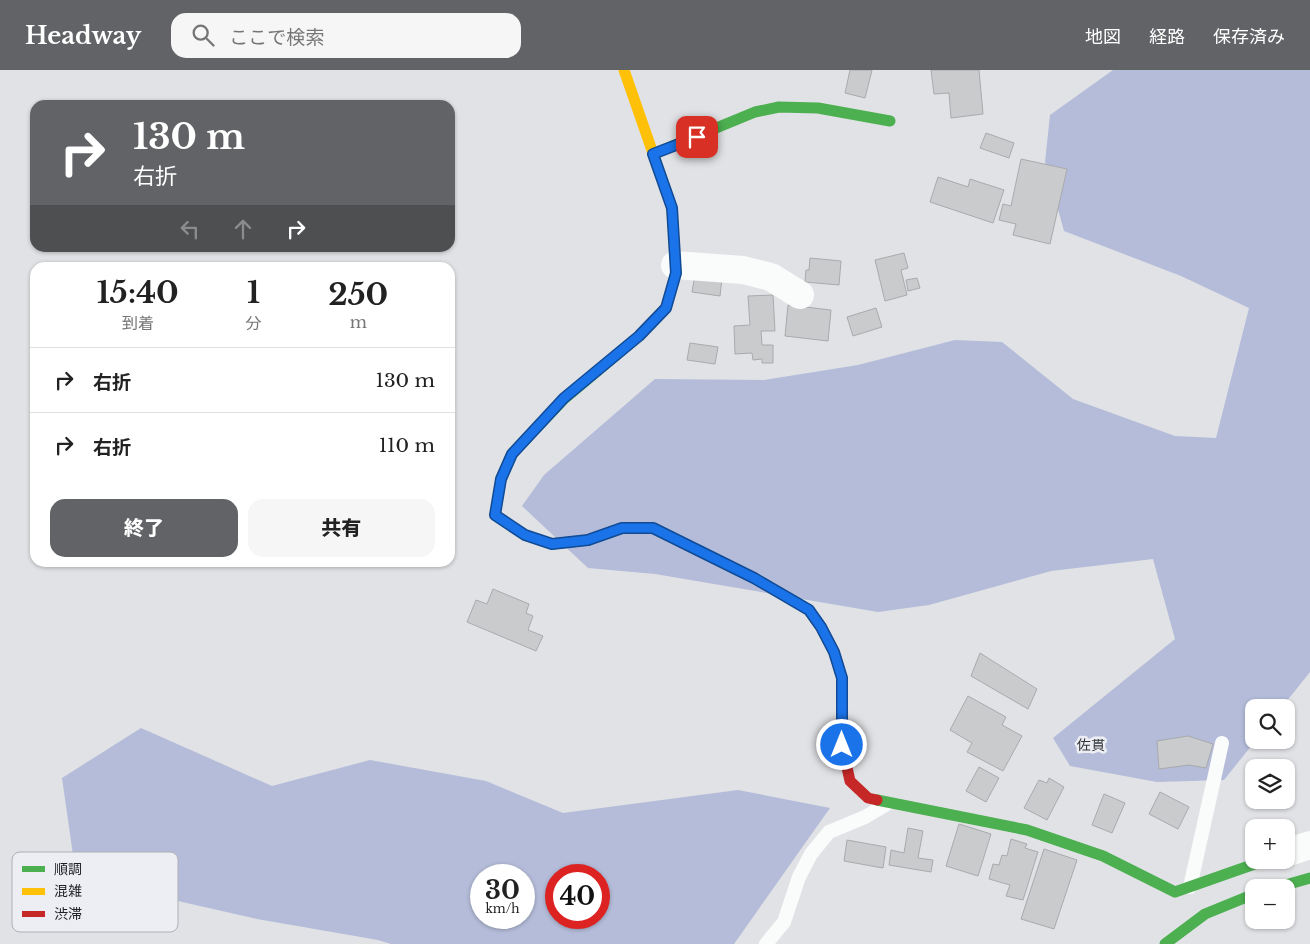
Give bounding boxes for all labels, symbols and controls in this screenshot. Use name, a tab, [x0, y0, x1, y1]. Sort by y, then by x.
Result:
search box	[171, 13, 521, 58]
text: Headway	[25, 21, 141, 50]
icon: search	[189, 21, 217, 49]
text: ここで検索	[229, 26, 324, 49]
text: 地図	[1085, 26, 1121, 48]
text: 経路	[1149, 26, 1185, 48]
text: 保存済み	[1213, 26, 1285, 48]
text: 130 m	[133, 115, 245, 158]
pin	[676, 116, 718, 158]
icon: right	[50, 120, 115, 185]
icon: arrive	[683, 123, 711, 151]
text: 右折	[133, 163, 177, 190]
icon: left	[176, 215, 204, 243]
icon: ahead	[229, 215, 257, 243]
icon: right	[282, 215, 310, 243]
text: 15:40	[97, 274, 179, 311]
text: 1	[247, 274, 260, 311]
text: 250	[328, 276, 388, 313]
text: m	[350, 312, 367, 332]
text: 到着	[122, 313, 154, 333]
text: 分	[245, 313, 261, 333]
icon: right	[50, 366, 78, 394]
text: 130 m	[375, 369, 435, 392]
text: 右折	[93, 371, 131, 394]
icon: right	[50, 431, 78, 459]
text: 110 m	[379, 434, 435, 457]
text: 右折	[93, 436, 131, 459]
button: 終了	[50, 499, 238, 557]
button: 共有	[248, 499, 435, 557]
map controls	[1245, 699, 1295, 929]
button: search	[1245, 699, 1295, 749]
position arrow	[815, 718, 867, 770]
district label: 佐貫	[1077, 736, 1105, 754]
button: layers	[1245, 759, 1295, 809]
button: +	[1245, 819, 1295, 869]
legend	[12, 852, 178, 932]
text: 順調	[54, 860, 82, 878]
speed limit sign: 40	[545, 864, 610, 929]
text: 30	[485, 875, 520, 906]
button: −	[1245, 879, 1295, 929]
text: 混雑	[54, 882, 82, 900]
text: km/h	[485, 901, 520, 916]
text: 渋滞	[54, 905, 82, 923]

